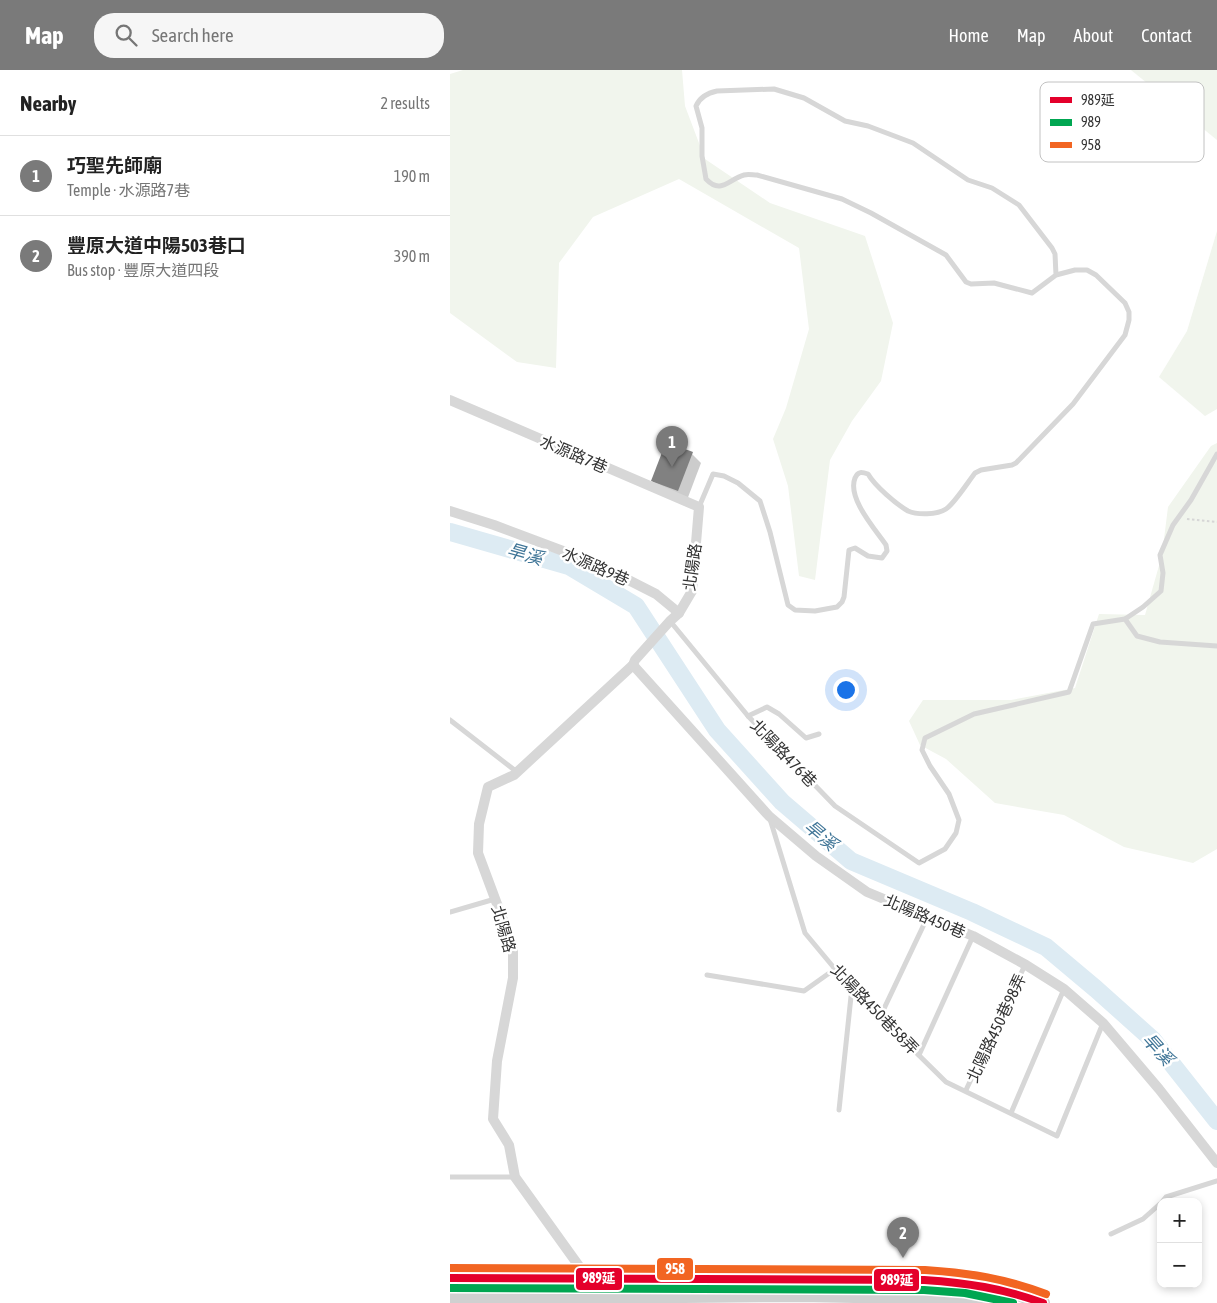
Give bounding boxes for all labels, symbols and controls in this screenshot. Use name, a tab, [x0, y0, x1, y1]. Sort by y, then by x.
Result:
search box	[94, 13, 444, 58]
icon: search	[112, 21, 140, 49]
text: Map	[25, 22, 64, 49]
text: Search here	[152, 24, 234, 46]
text: Home	[949, 25, 989, 46]
text: Map	[1017, 25, 1046, 46]
text: About	[1074, 25, 1113, 46]
text: Contact	[1141, 25, 1192, 46]
legend	[1040, 82, 1204, 162]
text: Nearby	[20, 91, 76, 115]
text: 989延	[1081, 92, 1115, 108]
text: 2 results	[380, 94, 430, 112]
text: 989	[1081, 114, 1101, 130]
text: 958	[1081, 137, 1101, 153]
text: 巧聖先師廟	[67, 154, 162, 176]
text: 1	[32, 167, 40, 185]
text: 190 m	[394, 167, 430, 185]
text: Temple · 水源路7巷	[67, 181, 190, 199]
text: 豐原大道中陽503巷口	[67, 234, 246, 256]
text: 2	[32, 247, 40, 265]
text: 390 m	[394, 247, 430, 265]
text: Bus stop · 豐原大道四段	[67, 261, 219, 279]
pin: 1	[656, 426, 688, 467]
street label: 水源路7巷	[538, 432, 610, 476]
water label: 旱溪	[505, 539, 548, 570]
street label: 北陽路	[680, 542, 704, 592]
street label: 水源路9巷	[560, 543, 632, 589]
your location	[833, 677, 859, 703]
street label: 北陽路476巷	[747, 716, 821, 790]
water label: 旱溪	[800, 815, 844, 857]
street label: 北陽路450巷	[882, 891, 968, 941]
street label: 北陽路	[489, 903, 519, 955]
street label: 北陽路450巷58弄	[828, 960, 922, 1058]
street label: 北陽路450巷98弄	[963, 971, 1029, 1085]
water label: 旱溪	[1138, 1029, 1180, 1072]
map controls	[1157, 1198, 1202, 1288]
button: +	[1157, 1198, 1202, 1243]
pin: 2	[887, 1217, 919, 1258]
button: −	[1157, 1243, 1202, 1288]
line badge: 958	[656, 1257, 694, 1281]
text: 958	[665, 1261, 685, 1277]
line badge: 989延	[575, 1267, 623, 1291]
line badge: 989延	[873, 1268, 920, 1292]
text: 989延	[582, 1270, 616, 1286]
text: 989延	[880, 1272, 914, 1288]

